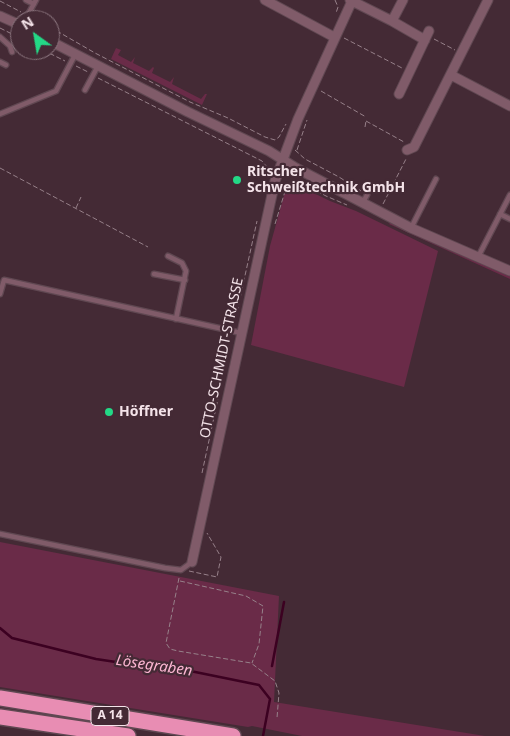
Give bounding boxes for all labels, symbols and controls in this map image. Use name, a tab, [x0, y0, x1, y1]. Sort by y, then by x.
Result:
north arrow	[10, 10, 60, 60]
text: N	[17, 12, 37, 34]
place label: Ritscher Schweißtechnik GmbH	[247, 164, 405, 196]
marker: Ritscher Schweißtechnik GmbH	[231, 174, 243, 186]
street label: OTTO-SCHMIDT-STRASSE	[197, 276, 247, 440]
place label: Höffner	[119, 404, 173, 420]
marker: Höffner	[103, 406, 115, 418]
water label: Lösegraben	[114, 652, 194, 680]
road number: A 14	[91, 706, 129, 726]

